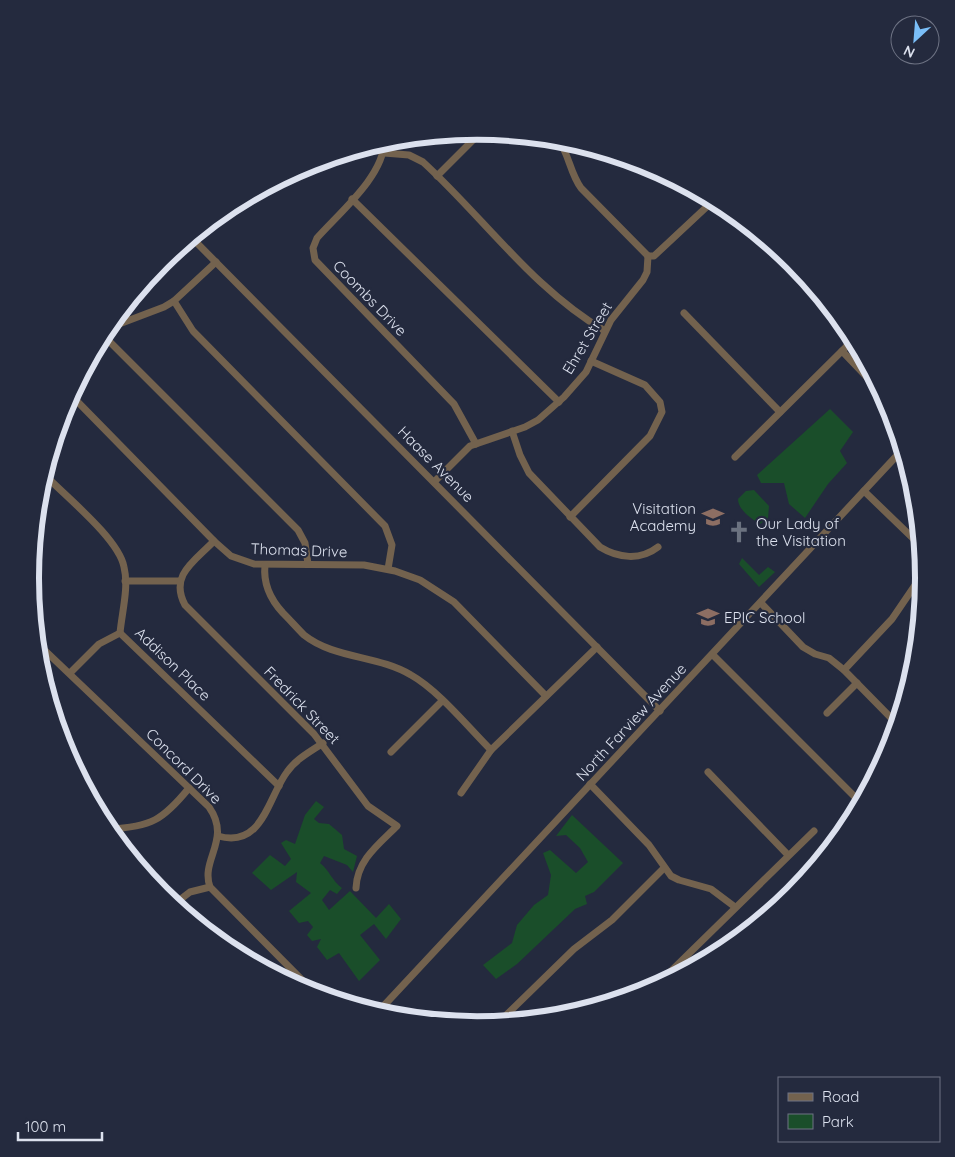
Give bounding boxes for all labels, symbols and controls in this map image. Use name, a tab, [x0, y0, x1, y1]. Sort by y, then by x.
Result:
north arrow	[890, 15, 940, 65]
text: N	[901, 41, 918, 62]
street label: Coombs Drive	[329, 256, 411, 340]
street label: Ehret Street	[558, 298, 616, 378]
street label: Haase Avenue	[394, 422, 478, 506]
place label: Visitation Academy	[630, 499, 696, 535]
school or university icon: Visitation Academy	[700, 504, 726, 530]
place label: Our Lady of the Visitation	[756, 514, 846, 550]
church icon: Our Lady of the Visitation	[726, 519, 752, 545]
street label: Thomas Drive	[250, 539, 348, 561]
school or university icon: EPIC School	[695, 604, 721, 630]
place label: EPIC School	[724, 608, 805, 627]
street label: Addison Place	[131, 623, 215, 705]
street label: North Farview Avenue	[572, 659, 690, 785]
street label: Fredrick Street	[260, 662, 344, 748]
street label: Concord Drive	[142, 724, 226, 808]
legend	[778, 1077, 940, 1142]
text: Road	[822, 1087, 859, 1106]
scale bar	[18, 1110, 101, 1142]
text: Park	[822, 1112, 854, 1131]
text: 100 m	[25, 1117, 66, 1136]

